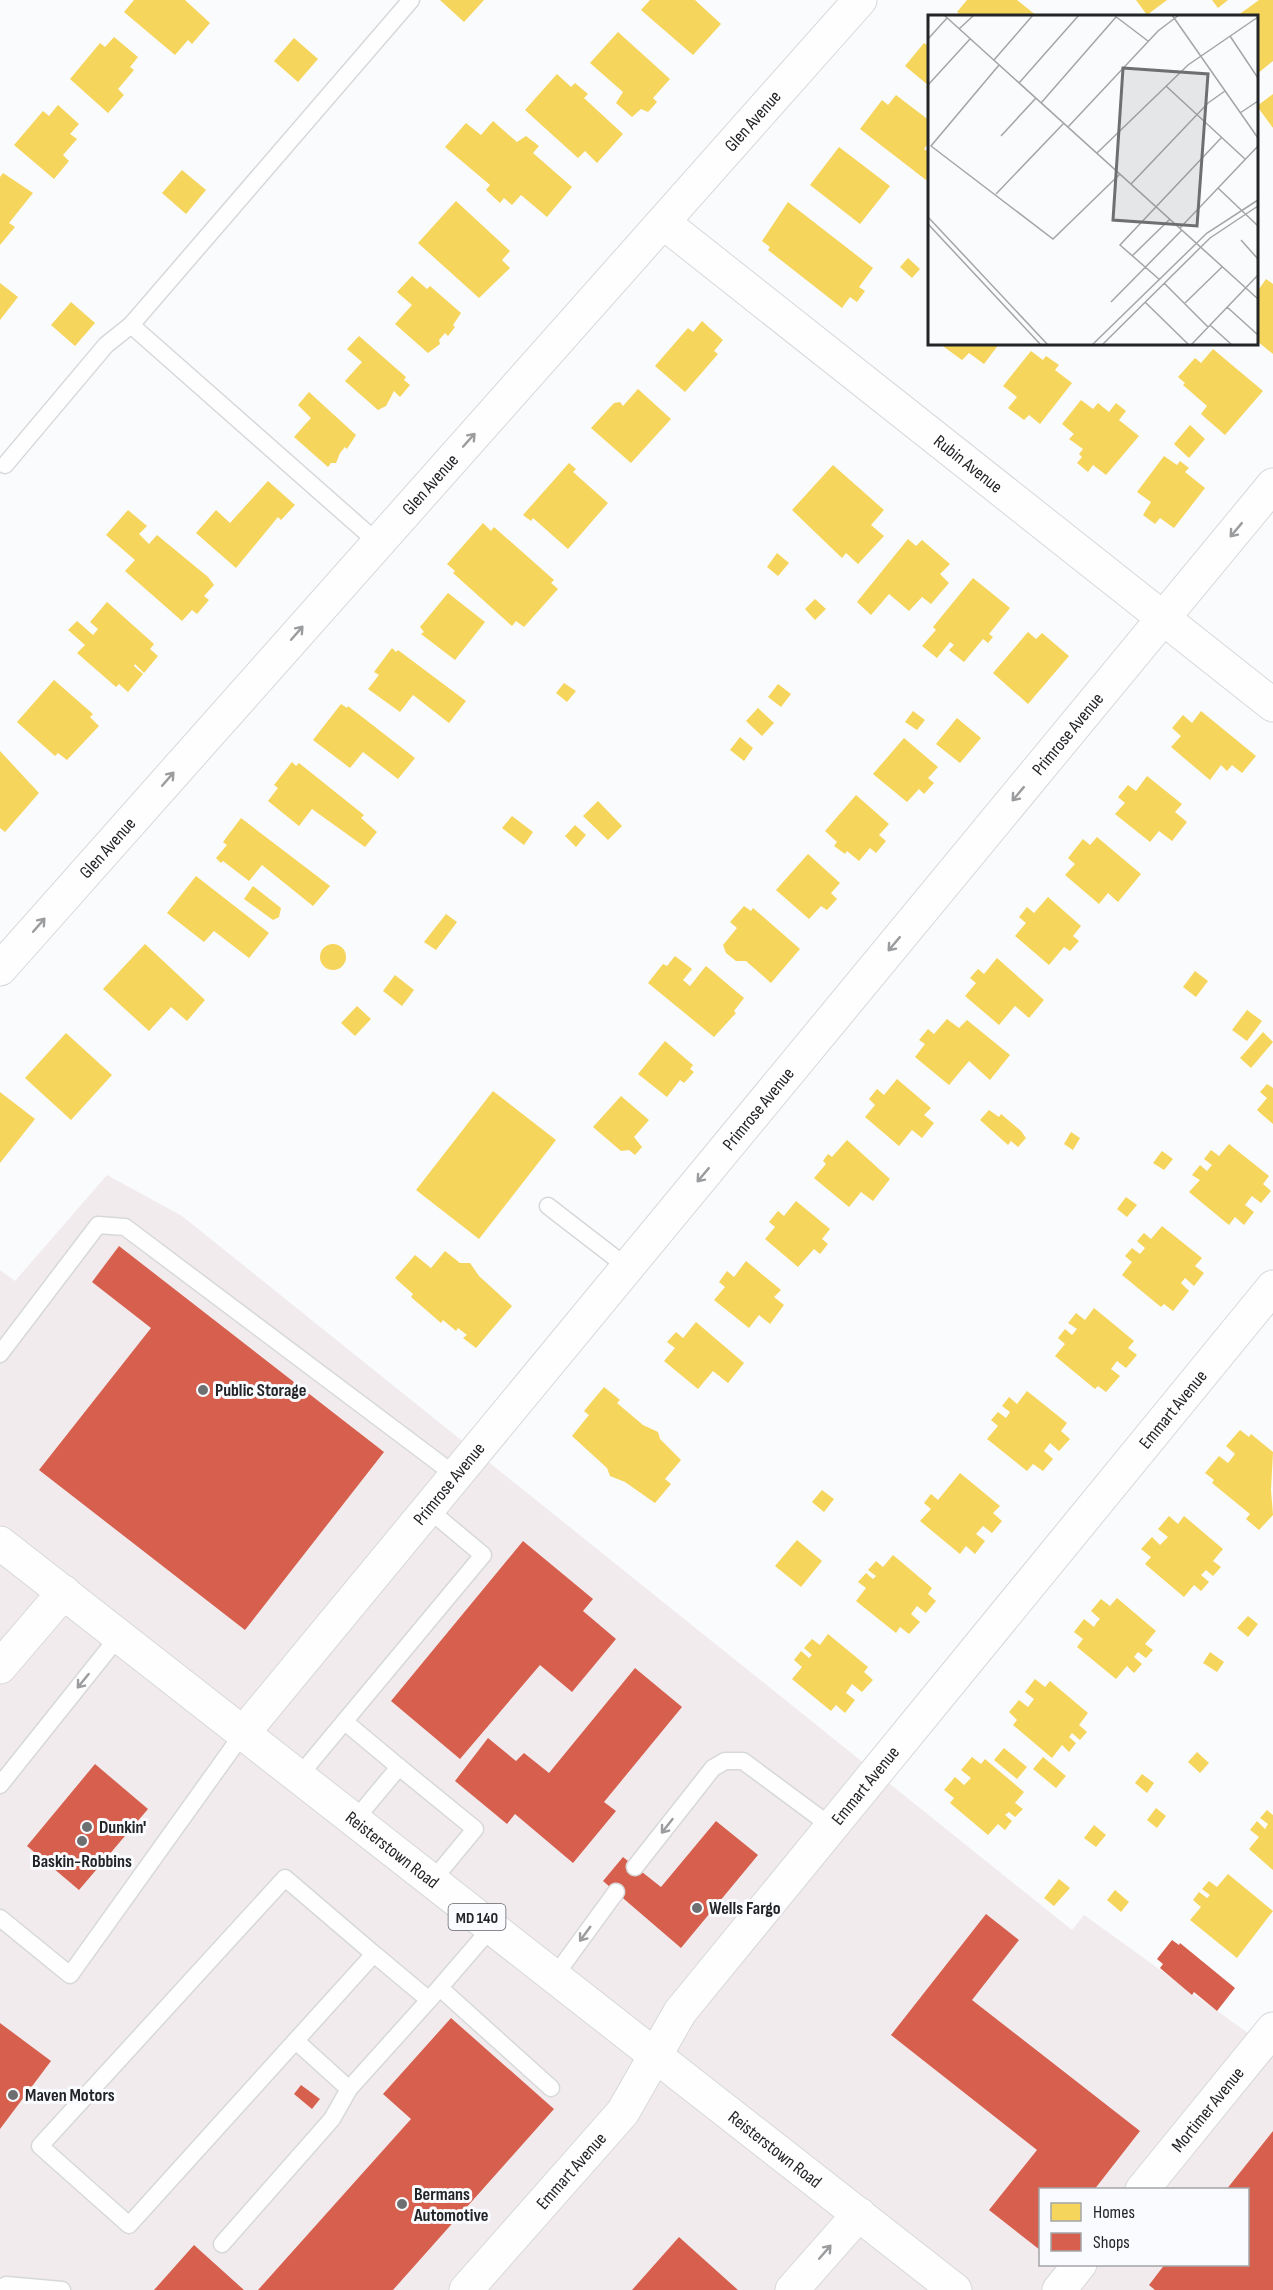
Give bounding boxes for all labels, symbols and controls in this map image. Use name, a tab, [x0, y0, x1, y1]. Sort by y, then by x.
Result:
inset map	[928, 15, 1258, 345]
street label: Glen Avenue	[721, 86, 786, 156]
street label: Rubin Avenue	[930, 431, 1006, 498]
one-way arrow	[462, 433, 476, 448]
street label: Glen Avenue	[398, 450, 463, 519]
one-way arrow	[1229, 522, 1242, 538]
one-way arrow	[290, 626, 304, 641]
street label: Primrose Avenue	[1028, 689, 1108, 780]
one-way arrow	[161, 772, 175, 787]
one-way arrow	[1012, 785, 1025, 801]
street label: Glen Avenue	[75, 813, 140, 883]
one-way arrow	[32, 918, 46, 933]
one-way arrow	[887, 936, 901, 951]
street label: Primrose Avenue	[718, 1064, 799, 1155]
one-way arrow	[696, 1167, 710, 1182]
street label: Emmart Avenue	[1135, 1366, 1212, 1453]
place label: Public Storage	[215, 1380, 306, 1401]
marker: Public Storage	[196, 1383, 210, 1397]
street label: Primrose Avenue	[409, 1438, 489, 1529]
one-way arrow	[76, 1673, 89, 1689]
street label: Emmart Avenue	[827, 1742, 904, 1829]
street label: Reisterstown Road	[341, 1807, 443, 1893]
place label: Dunkin'	[99, 1817, 146, 1838]
one-way arrow	[661, 1818, 674, 1834]
marker: Dunkin'	[80, 1820, 94, 1834]
marker: Baskin-Robbins	[75, 1834, 89, 1848]
place label: Baskin-Robbins	[32, 1851, 132, 1872]
place label: Wells Fargo	[709, 1898, 781, 1919]
marker: Wells Fargo	[690, 1901, 704, 1915]
road number: MD 140	[448, 1904, 506, 1930]
one-way arrow	[579, 1926, 591, 1942]
street label: Mortimer Avenue	[1167, 2063, 1249, 2156]
place label: Maven Motors	[25, 2085, 115, 2106]
marker: Maven Motors	[6, 2088, 20, 2102]
street label: Reisterstown Road	[724, 2107, 826, 2193]
street label: Emmart Avenue	[532, 2128, 611, 2214]
place label: Bermans Automotive	[413, 2184, 489, 2226]
legend	[1039, 2188, 1249, 2266]
marker: Bermans Automotive	[395, 2197, 409, 2211]
text: Homes	[1093, 2202, 1135, 2223]
text: Shops	[1093, 2232, 1130, 2253]
one-way arrow	[818, 2245, 832, 2260]

